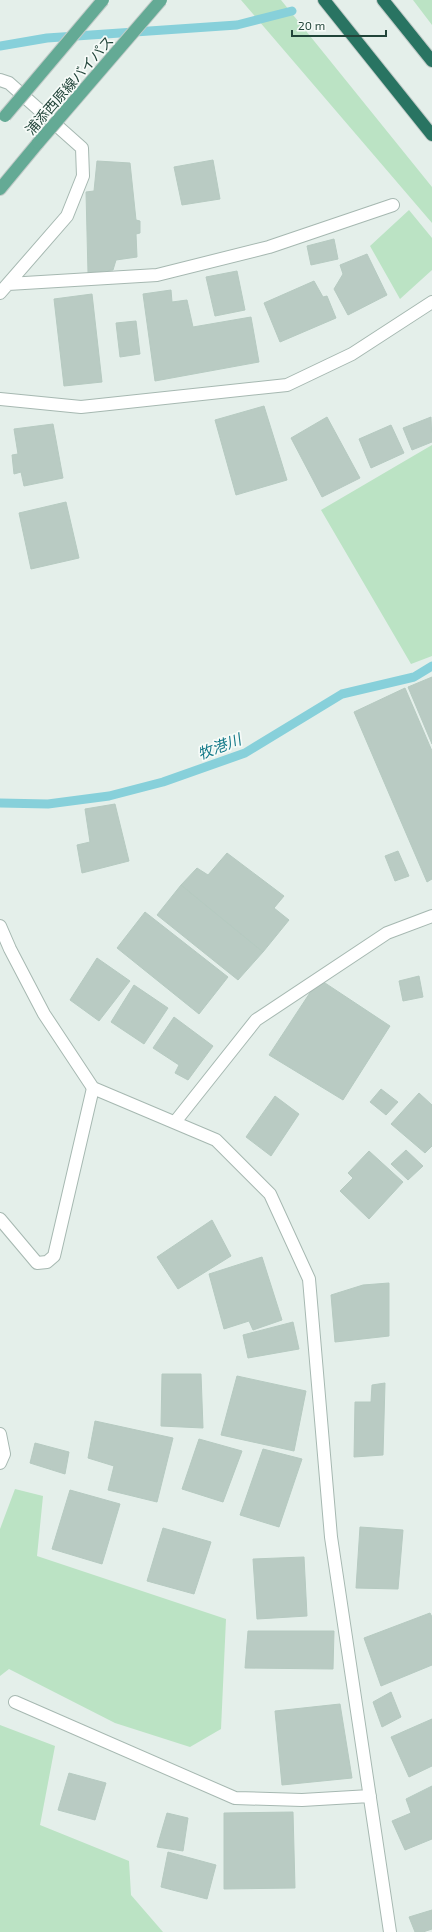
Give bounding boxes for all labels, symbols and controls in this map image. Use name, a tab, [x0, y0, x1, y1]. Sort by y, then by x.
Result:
scale bar	[292, 12, 386, 38]
text: 20 m	[298, 18, 325, 32]
street label: 浦添西原線バイパス	[21, 32, 117, 138]
water label: 牧港川	[195, 729, 245, 762]

